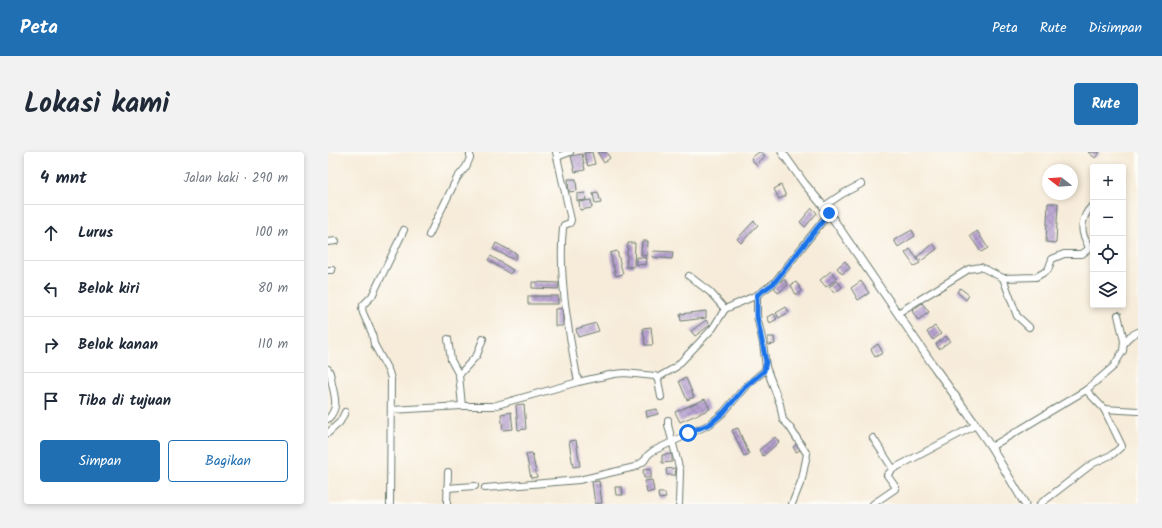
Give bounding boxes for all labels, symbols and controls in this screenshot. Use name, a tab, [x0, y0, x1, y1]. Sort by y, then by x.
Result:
text: Peta	[20, 13, 58, 43]
text: Peta	[992, 17, 1018, 39]
text: Rute	[1040, 17, 1066, 39]
text: Disimpan	[1088, 17, 1142, 39]
text: Lokasi kami	[24, 82, 170, 127]
button: Rute	[1074, 83, 1138, 125]
north arrow	[1042, 164, 1078, 200]
map controls	[1090, 164, 1126, 308]
button: +	[1090, 164, 1126, 200]
text: 4 mnt	[40, 165, 87, 192]
text: Jalan kaki · 290 m	[184, 168, 288, 189]
button: −	[1090, 200, 1126, 236]
route end	[820, 204, 838, 222]
text: Lurus	[78, 221, 113, 245]
icon: ahead	[40, 222, 62, 244]
text: 100 m	[255, 222, 288, 243]
button: locate	[1090, 236, 1126, 272]
button: layers	[1090, 272, 1126, 308]
text: Belok kiri	[78, 277, 139, 301]
icon: left	[40, 278, 62, 300]
text: 80 m	[258, 278, 288, 299]
text: Belok kanan	[78, 333, 158, 357]
icon: right	[40, 334, 62, 356]
text: 110 m	[258, 334, 288, 355]
text: Tiba di tujuan	[78, 389, 171, 413]
icon: arrive	[40, 390, 62, 412]
route start	[679, 424, 697, 442]
button: Simpan	[40, 440, 160, 482]
button: Bagikan	[168, 440, 288, 482]

